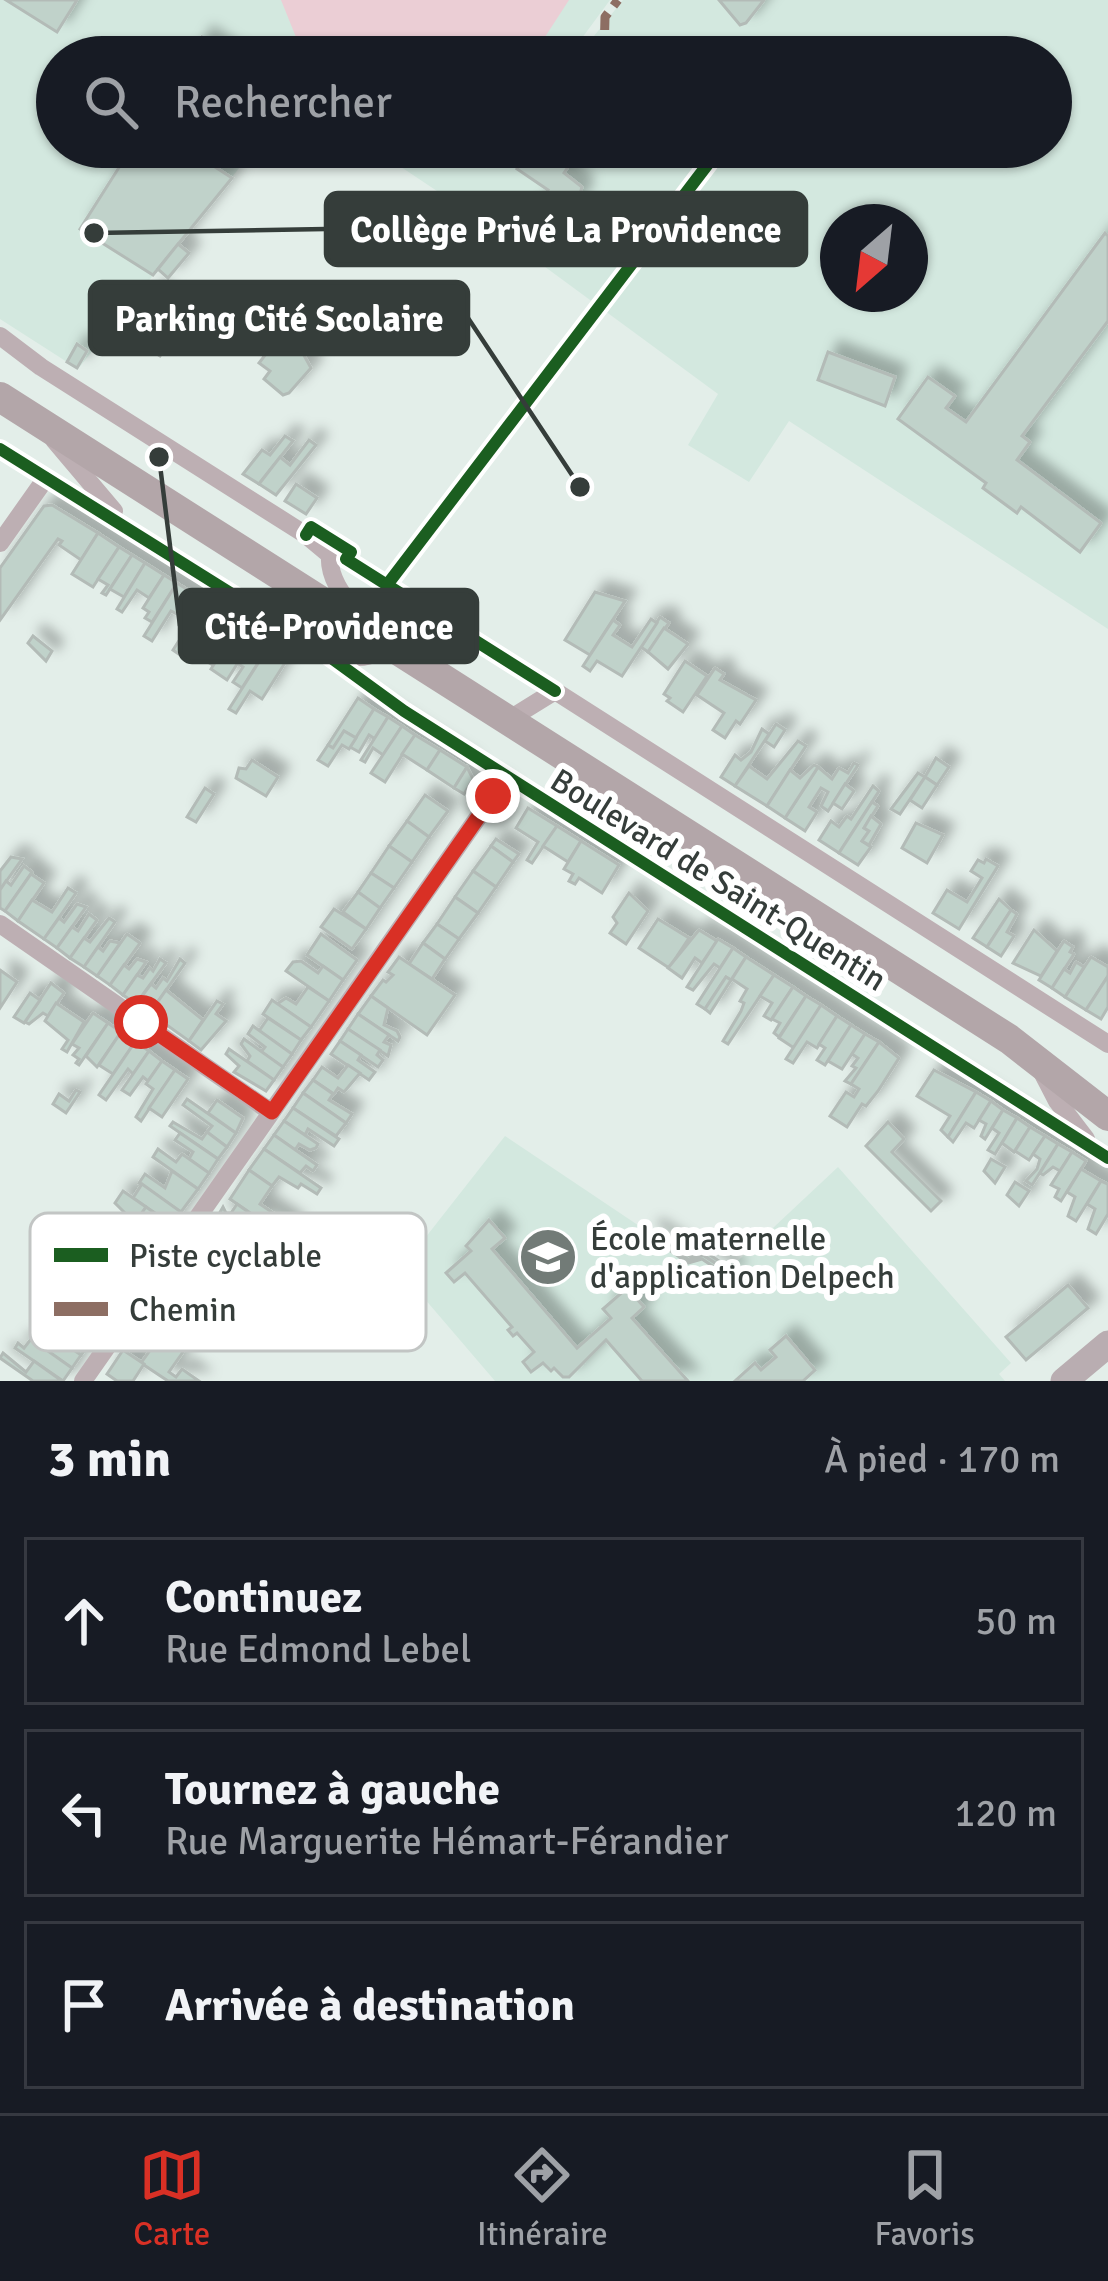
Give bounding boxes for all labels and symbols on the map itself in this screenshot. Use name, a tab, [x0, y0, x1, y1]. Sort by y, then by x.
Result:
callout: Collège Privé La Providence	[326, 193, 806, 265]
north arrow	[820, 204, 928, 312]
text: Collège Privé La Providence	[350, 208, 782, 253]
callout: Parking Cité Scolaire	[90, 282, 468, 354]
text: Parking Cité Scolaire	[114, 297, 444, 342]
callout: Cité-Providence	[180, 590, 477, 662]
text: Cité-Providence	[204, 605, 454, 650]
street label: Boulevard de Saint-Quentin	[543, 760, 894, 1000]
route end	[466, 769, 520, 823]
route start	[114, 995, 168, 1049]
legend	[30, 1213, 426, 1351]
place label: École maternelle d'application Delpech	[590, 1219, 895, 1298]
school or university icon: École maternelle d'application Delpech	[517, 1226, 579, 1288]
text: Piste cyclable	[129, 1236, 322, 1277]
text: Chemin	[129, 1290, 237, 1331]

